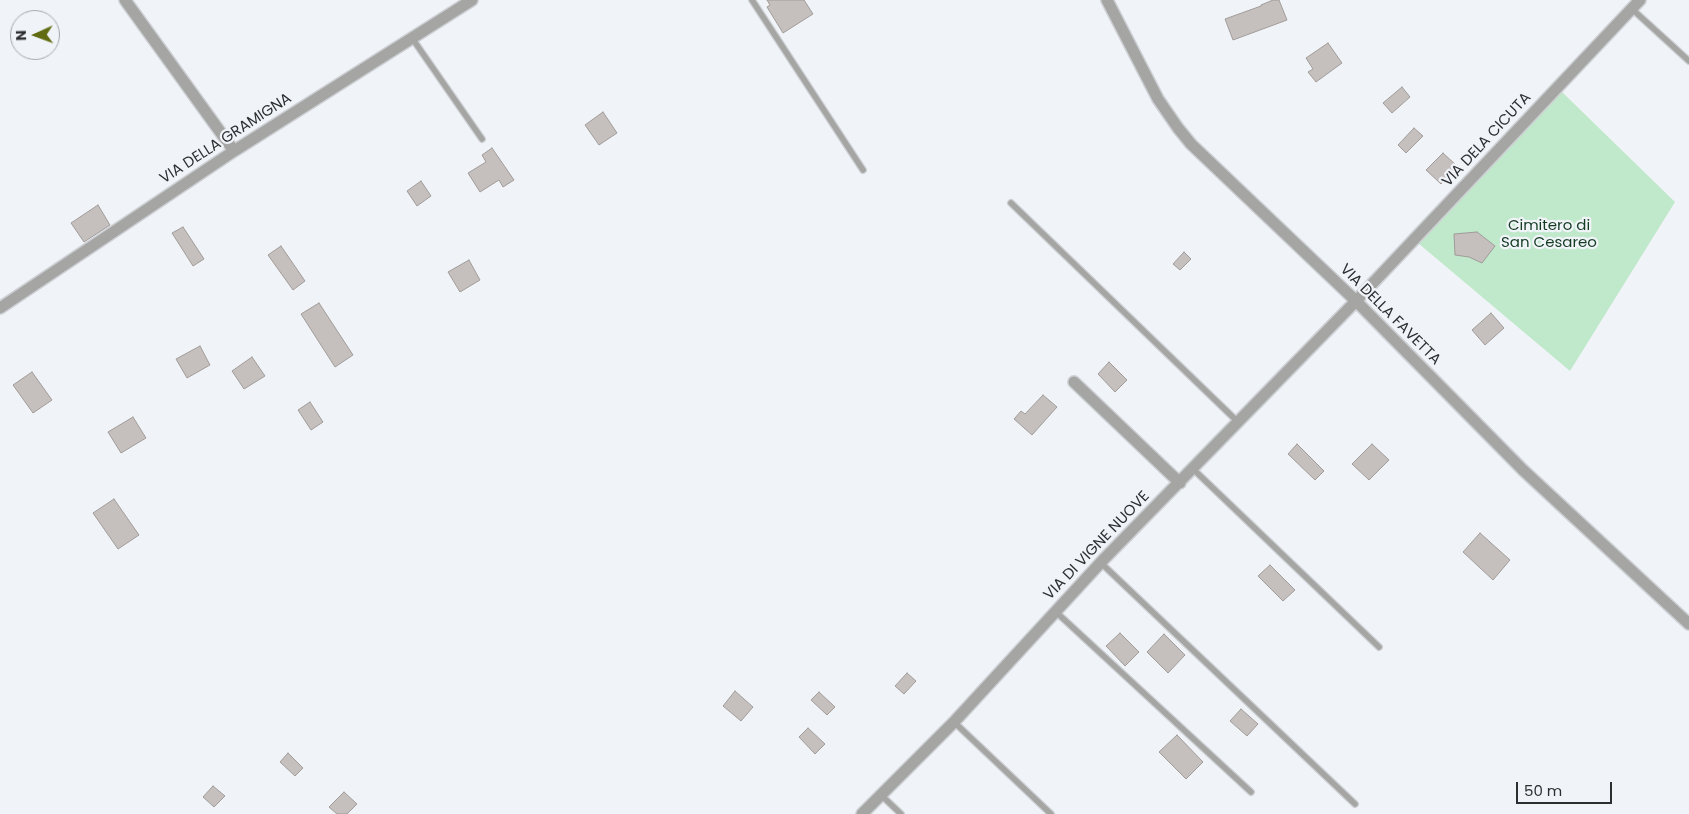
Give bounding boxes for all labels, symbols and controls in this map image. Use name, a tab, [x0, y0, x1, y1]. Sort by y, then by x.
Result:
north arrow	[10, 10, 60, 60]
text: N	[11, 30, 31, 41]
street label: VIA DELA CICUTA	[1439, 89, 1535, 191]
street label: VIA DELLA GRAMIGNA	[157, 90, 295, 188]
park label: Cimitero di San Cesareo	[1501, 217, 1597, 252]
street label: VIA DELLA FAVETTA	[1336, 261, 1444, 369]
street label: VIA DI VIGNE NUOVE	[1040, 488, 1154, 604]
scale bar	[1519, 772, 1615, 804]
text: 50 m	[1524, 780, 1562, 801]

